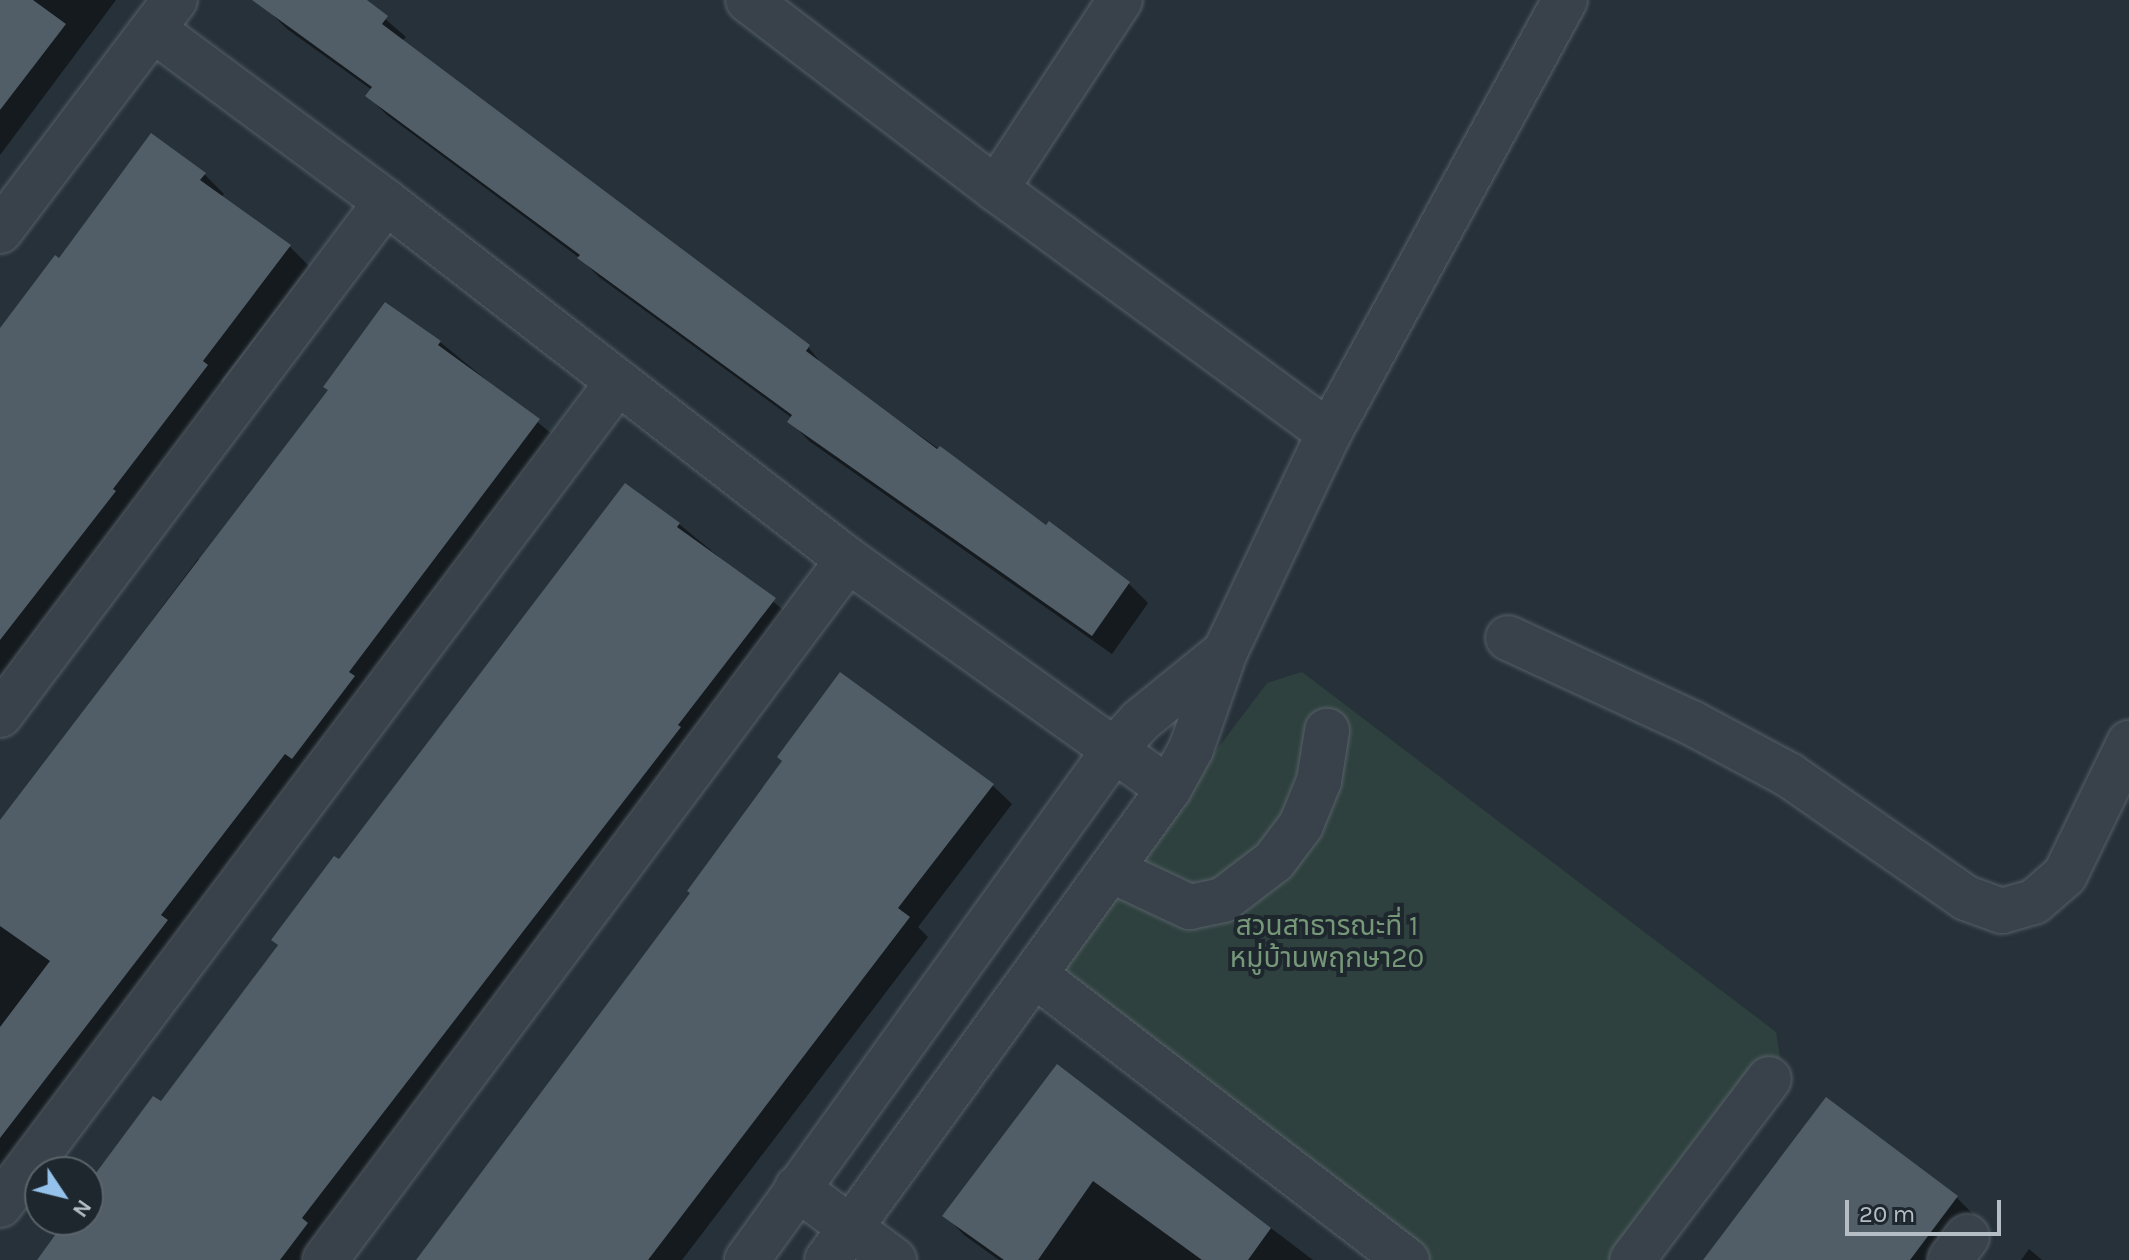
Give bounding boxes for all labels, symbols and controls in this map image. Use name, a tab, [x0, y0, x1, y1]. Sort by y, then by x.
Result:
park label: สวนสาธารณะที่ 1 หมู่บ้านพฤกษา20	[1230, 909, 1424, 975]
north arrow	[24, 1156, 104, 1236]
scale bar	[1849, 1184, 2005, 1234]
text: N	[67, 1195, 97, 1223]
text: 20 m	[1859, 1200, 1915, 1228]

